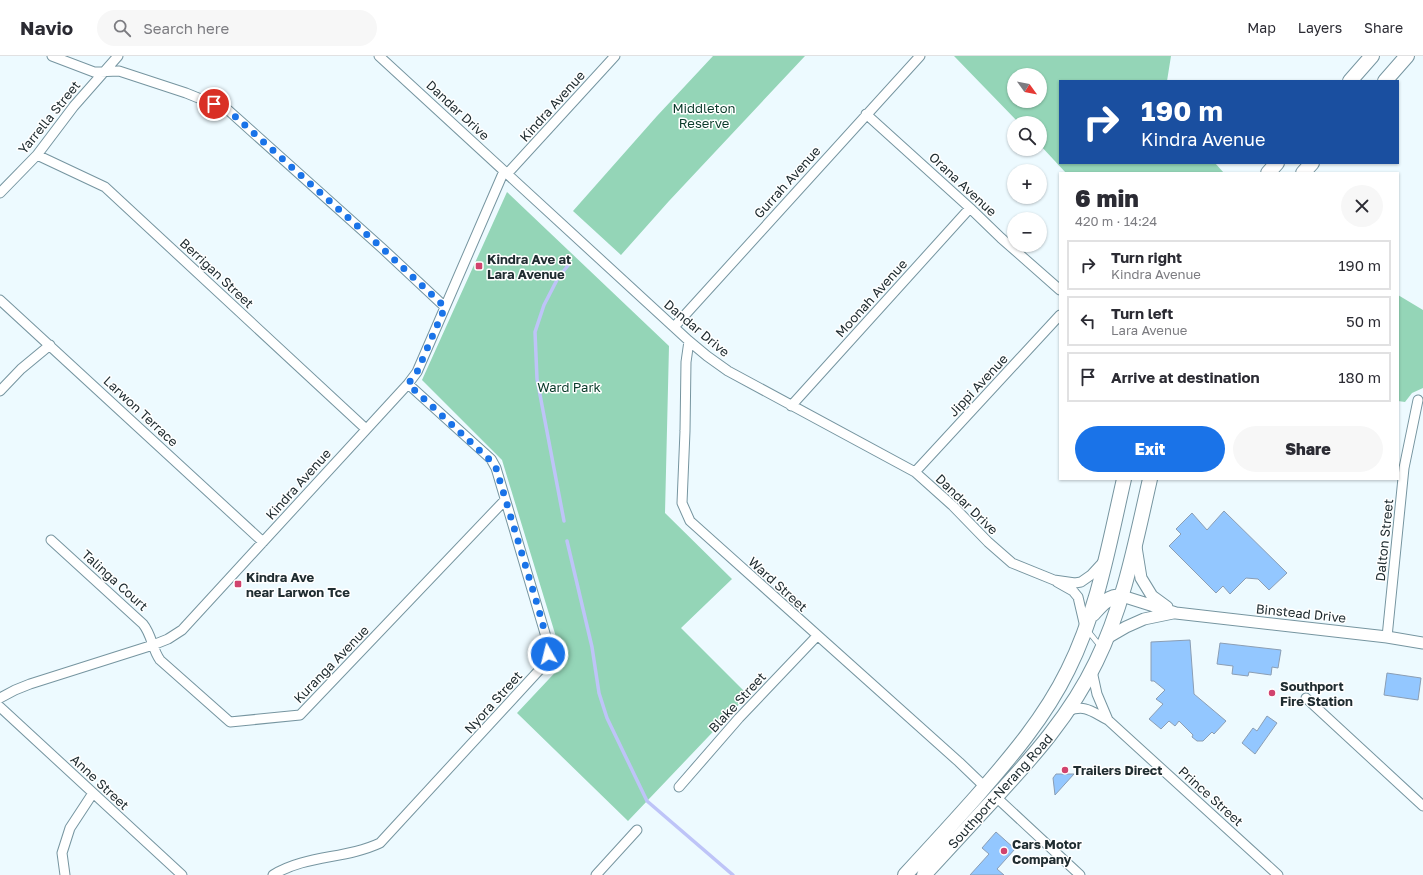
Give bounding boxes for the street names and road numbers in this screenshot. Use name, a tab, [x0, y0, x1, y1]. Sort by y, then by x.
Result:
street label: Kindra Avenue	[516, 67, 588, 145]
street label: Yarrella Street	[15, 77, 83, 157]
street label: Dandar Drive	[423, 77, 493, 143]
street label: Gurrah Avenue	[750, 143, 824, 221]
street label: Orana Avenue	[926, 149, 1000, 219]
street label: Berrigan Street	[177, 235, 257, 311]
street label: Moonah Avenue	[832, 256, 910, 340]
street label: Dandar Drive	[661, 296, 733, 360]
street label: Jippi Avenue	[945, 351, 1011, 419]
street label: Larwon Terrace	[100, 372, 182, 450]
street label: Kindra Avenue	[262, 445, 334, 523]
street label: Dandar Drive	[933, 470, 1001, 538]
street label: Dalton Street	[1372, 498, 1396, 582]
street label: Talinga Court	[79, 546, 151, 614]
street label: Ward Street	[745, 553, 811, 615]
street label: Binstead Drive	[1255, 600, 1347, 626]
street label: Kuranga Avenue	[290, 622, 372, 706]
street label: Nyora Street	[461, 667, 525, 737]
street label: Blake Street	[705, 669, 769, 735]
street label: Southport-Nerang Road	[944, 730, 1056, 852]
street label: Anne Street	[67, 751, 133, 813]
street label: Prince Street	[1175, 763, 1247, 829]

